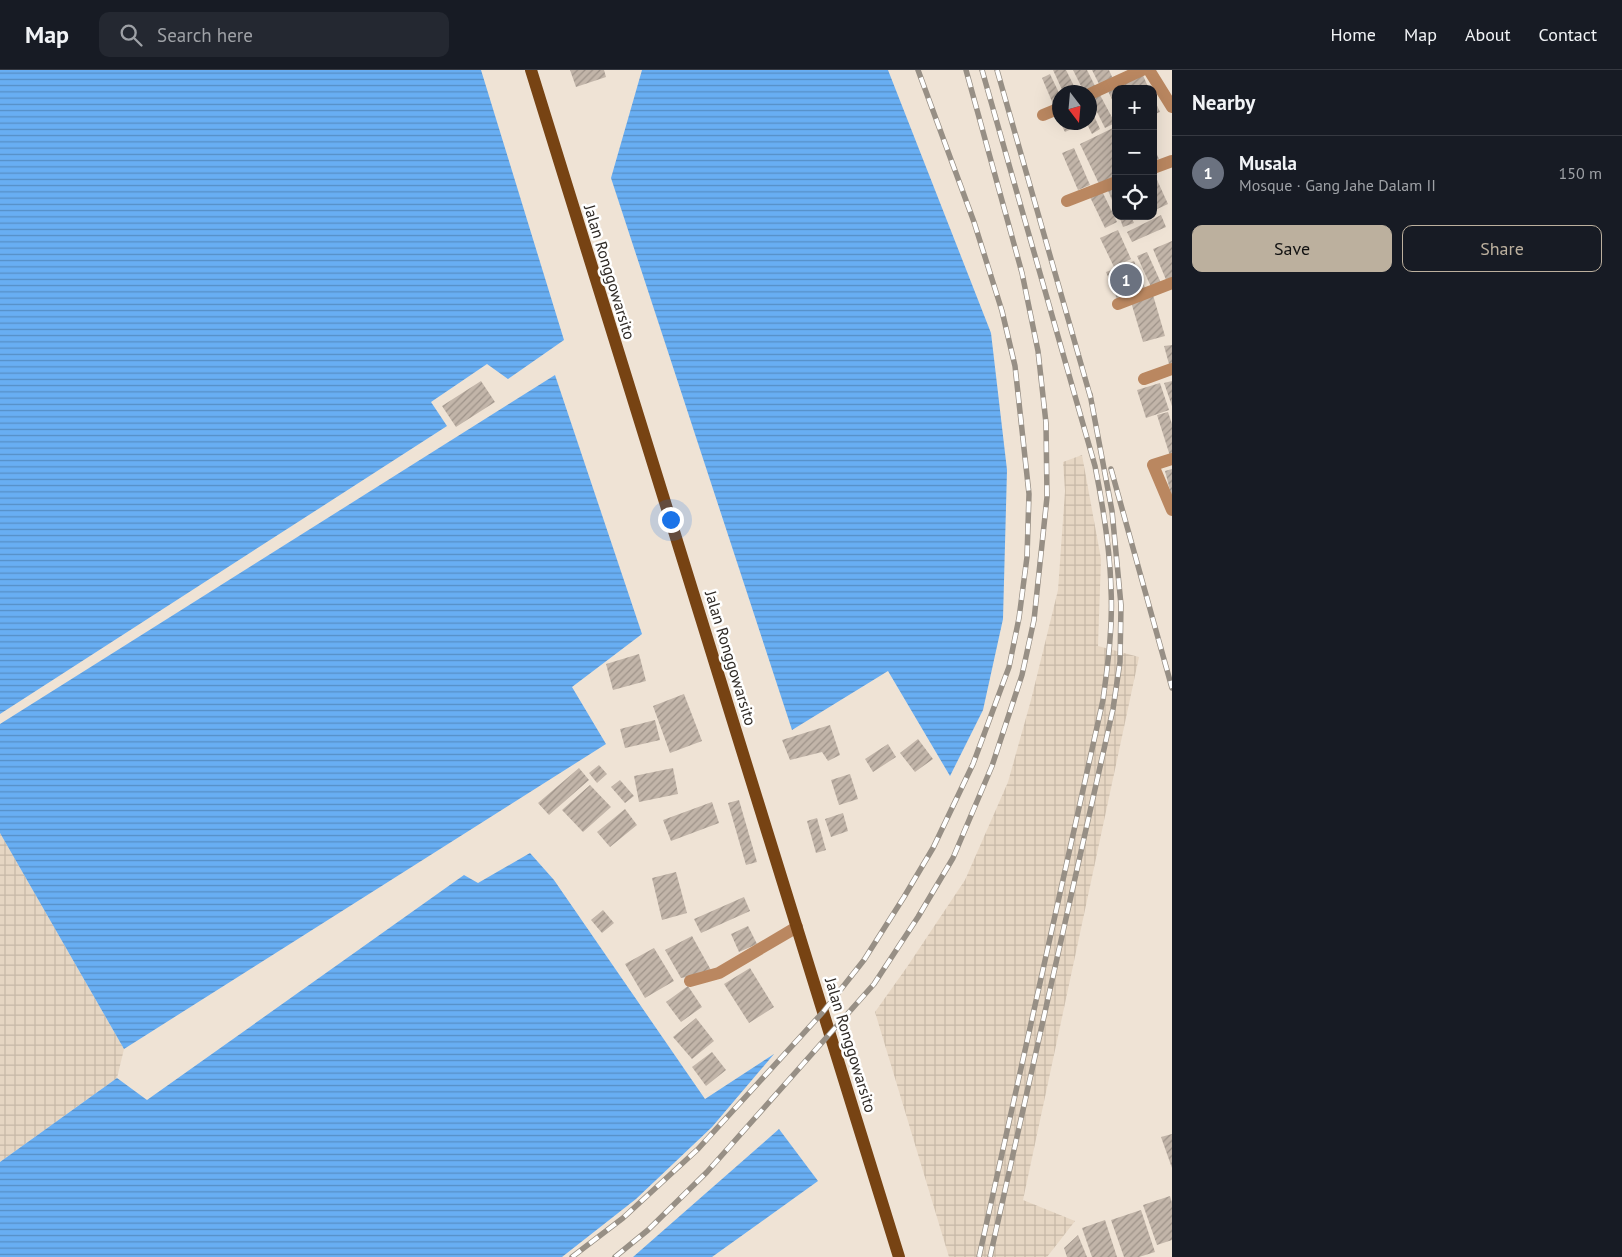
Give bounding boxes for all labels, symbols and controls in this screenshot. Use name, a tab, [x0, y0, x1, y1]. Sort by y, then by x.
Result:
search box	[99, 12, 449, 57]
text: Map	[25, 19, 69, 50]
icon: search	[117, 21, 145, 49]
text: Search here	[157, 23, 253, 47]
text: Home	[1330, 23, 1376, 46]
text: Map	[1404, 23, 1437, 46]
text: About	[1465, 23, 1511, 46]
text: Contact	[1539, 23, 1597, 46]
north arrow	[1052, 85, 1097, 130]
map controls	[1112, 85, 1157, 220]
button: +	[1112, 85, 1157, 130]
text: Nearby	[1192, 89, 1255, 116]
button: −	[1112, 130, 1157, 175]
text: Musala	[1239, 151, 1297, 175]
text: 1	[1203, 163, 1213, 183]
text: 150 m	[1559, 163, 1602, 183]
button: locate	[1112, 175, 1157, 220]
text: Mosque · Gang Jahe Dalam II	[1239, 175, 1436, 195]
street label: Jalan Ronggowarsito	[580, 201, 640, 342]
button: Save	[1192, 225, 1392, 272]
button: Share	[1402, 225, 1602, 272]
pin: 1	[1110, 261, 1142, 299]
your location	[658, 507, 684, 533]
street label: Jalan Ronggowarsito	[701, 587, 761, 728]
street label: Jalan Ronggowarsito	[821, 974, 881, 1115]

